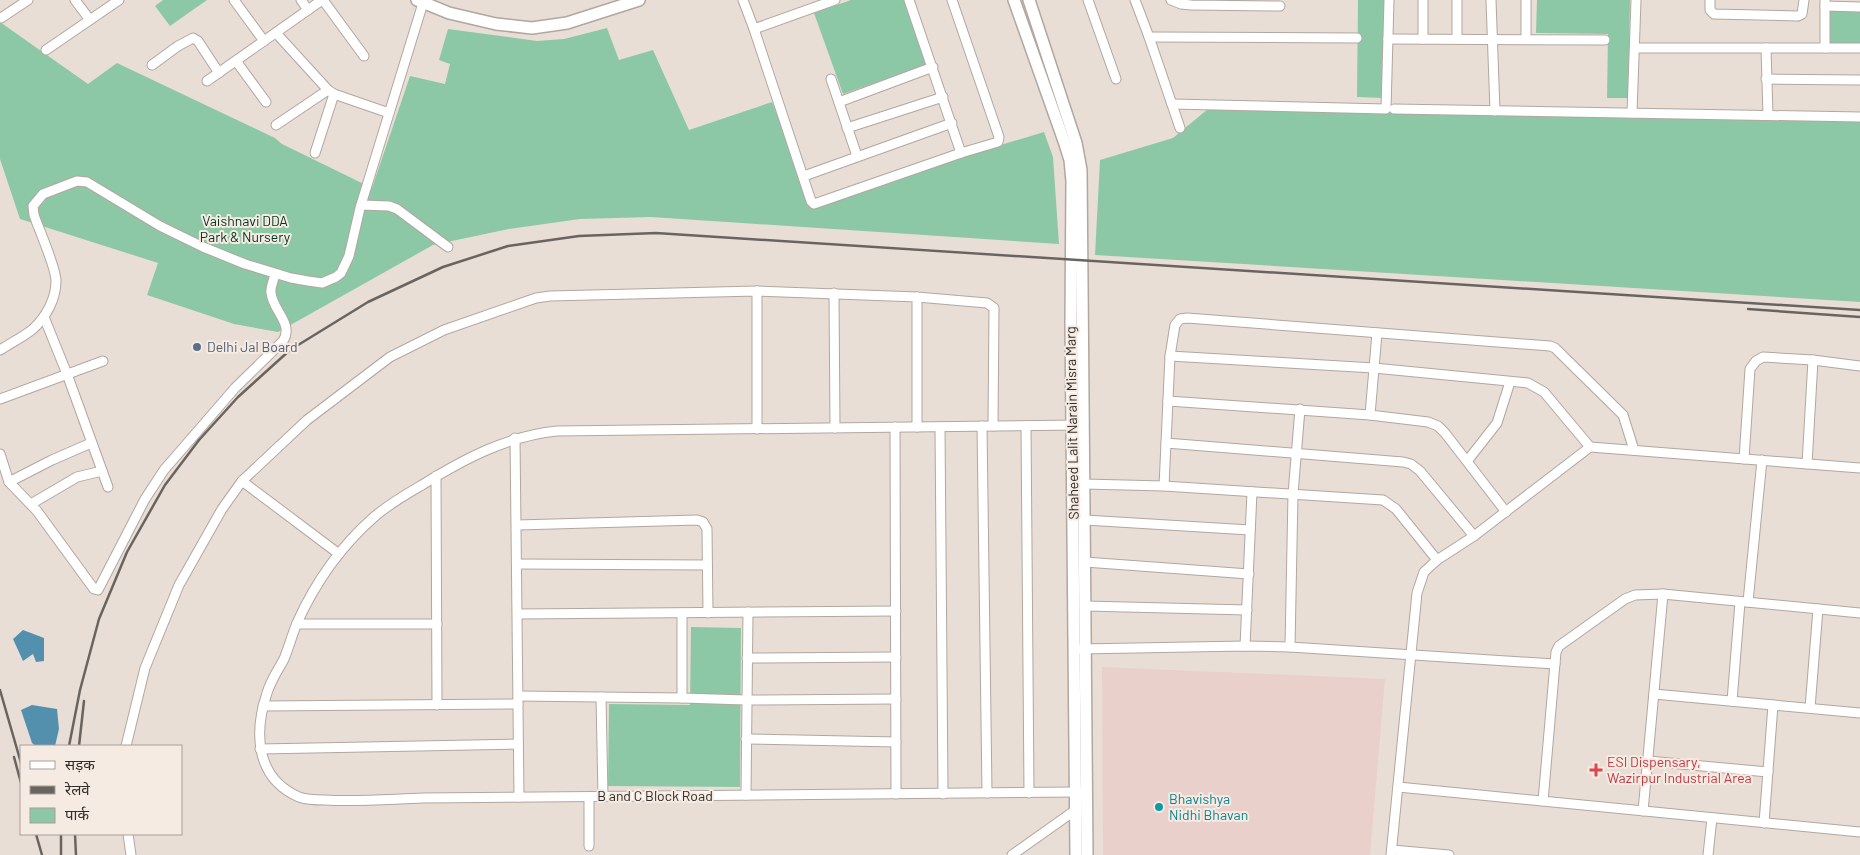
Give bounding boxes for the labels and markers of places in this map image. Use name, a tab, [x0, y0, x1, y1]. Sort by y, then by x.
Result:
place label: Delhi Jal Board	[207, 338, 298, 355]
marker: Delhi Jal Board	[191, 341, 203, 353]
place label: ESI Dispensary, Wazirpur Industrial Area	[1607, 753, 1752, 786]
marker: ESI Dispensary, Wazirpur Industrial Area	[1589, 763, 1603, 777]
place label: Bhavishya Nidhi Bhavan	[1169, 790, 1248, 823]
marker: Bhavishya Nidhi Bhavan	[1153, 801, 1165, 813]

